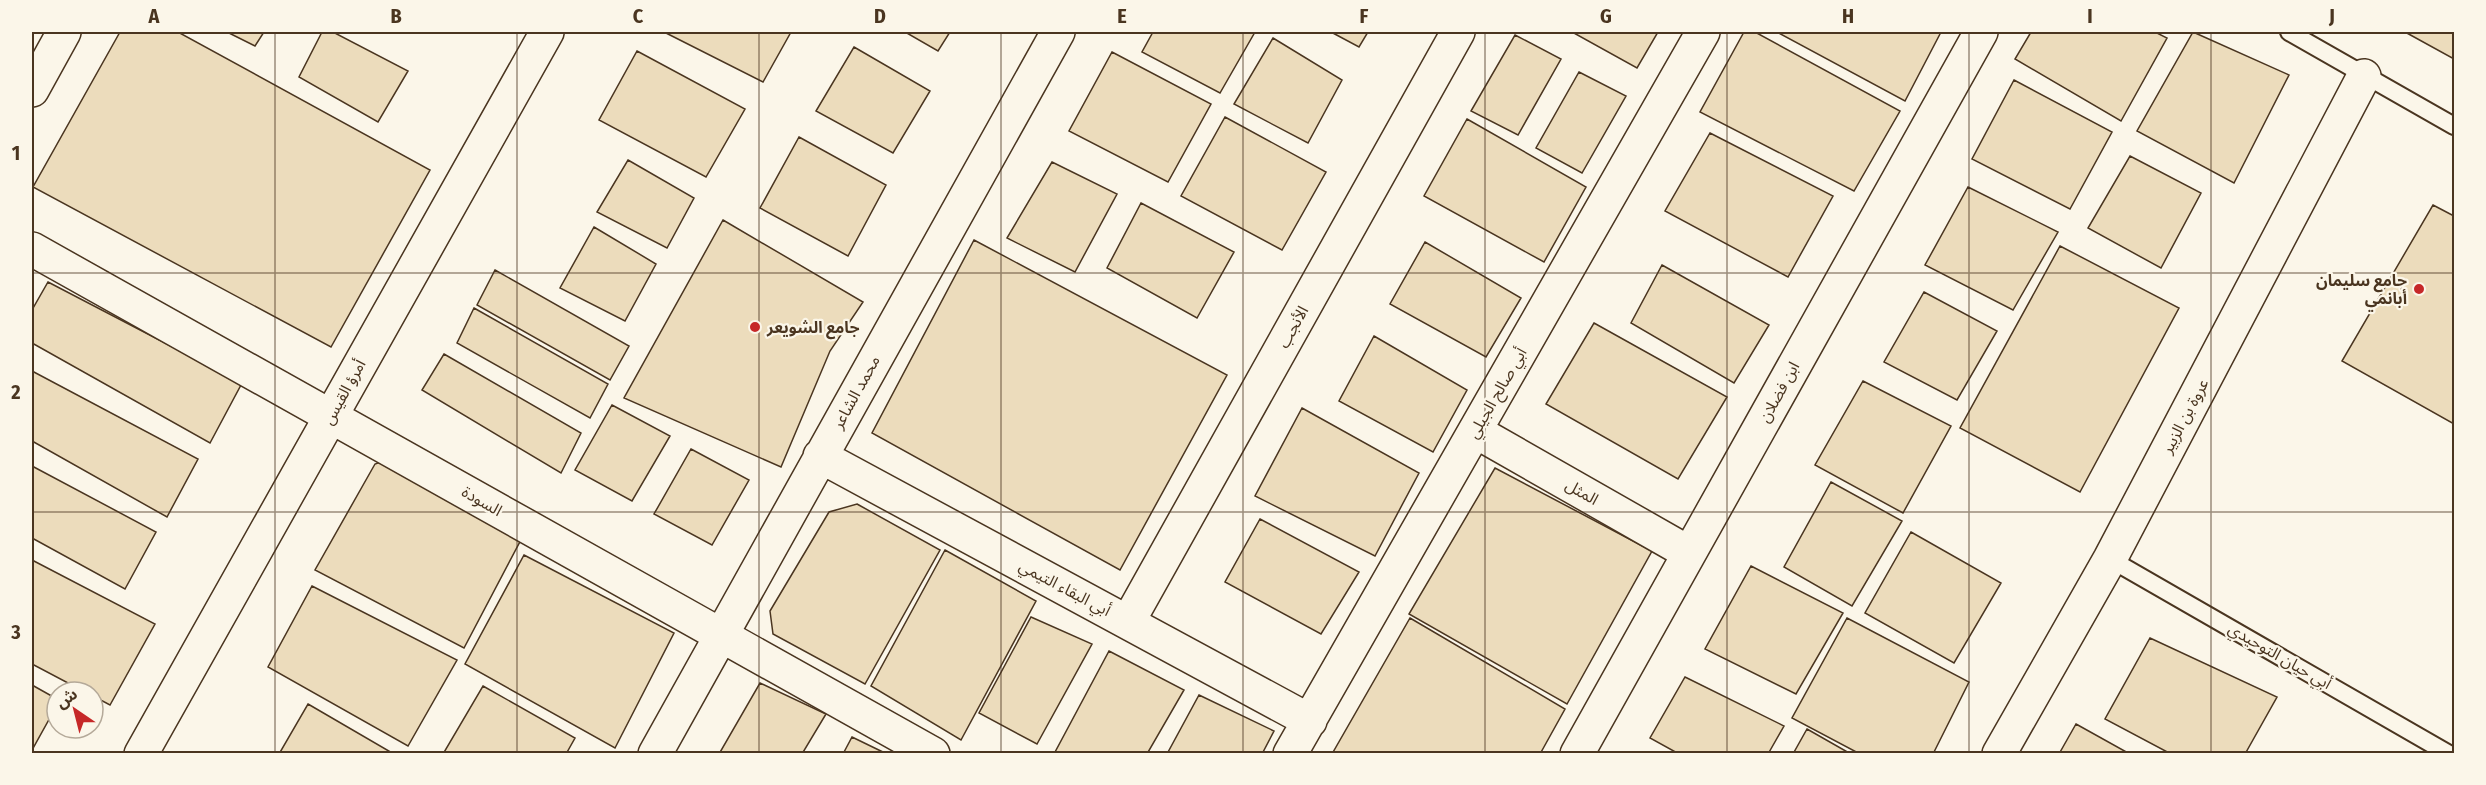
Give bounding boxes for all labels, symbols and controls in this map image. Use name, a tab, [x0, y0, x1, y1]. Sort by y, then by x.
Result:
text: A	[148, 4, 161, 28]
text: B	[390, 4, 402, 28]
text: C	[633, 4, 644, 28]
text: D	[874, 4, 886, 28]
text: E	[1117, 4, 1127, 28]
text: F	[1360, 4, 1369, 28]
text: G	[1600, 4, 1612, 28]
text: H	[1842, 4, 1854, 28]
text: I	[2087, 4, 2093, 28]
text: J	[2328, 4, 2335, 28]
text: 1	[12, 141, 20, 165]
place label: جامع سليمان أبانمي	[2316, 271, 2407, 311]
marker: جامع سليمان أبانمي	[2412, 282, 2426, 296]
street label: الأنجب	[1274, 303, 1312, 351]
place label: جامع الشويعر	[766, 318, 860, 340]
marker: جامع الشويعر	[748, 320, 762, 334]
street label: أبي صالح الجيلي	[1463, 344, 1533, 443]
street label: محمد الشاعر	[828, 352, 884, 433]
street label: أمرؤ القيس	[318, 356, 370, 428]
street label: ابن فضلان	[1755, 358, 1803, 426]
street label: عروة بن الزبير	[2157, 375, 2213, 458]
text: 2	[10, 380, 21, 404]
street label: المثل	[1562, 475, 1602, 509]
street label: السودة	[459, 482, 505, 520]
street label: أبي البقاء التيمي	[1015, 556, 1114, 622]
street label: أبي حيان التوحيدي	[2224, 619, 2335, 696]
text: 3	[10, 620, 21, 644]
north arrow	[45, 680, 105, 740]
text: ش	[52, 684, 81, 712]

